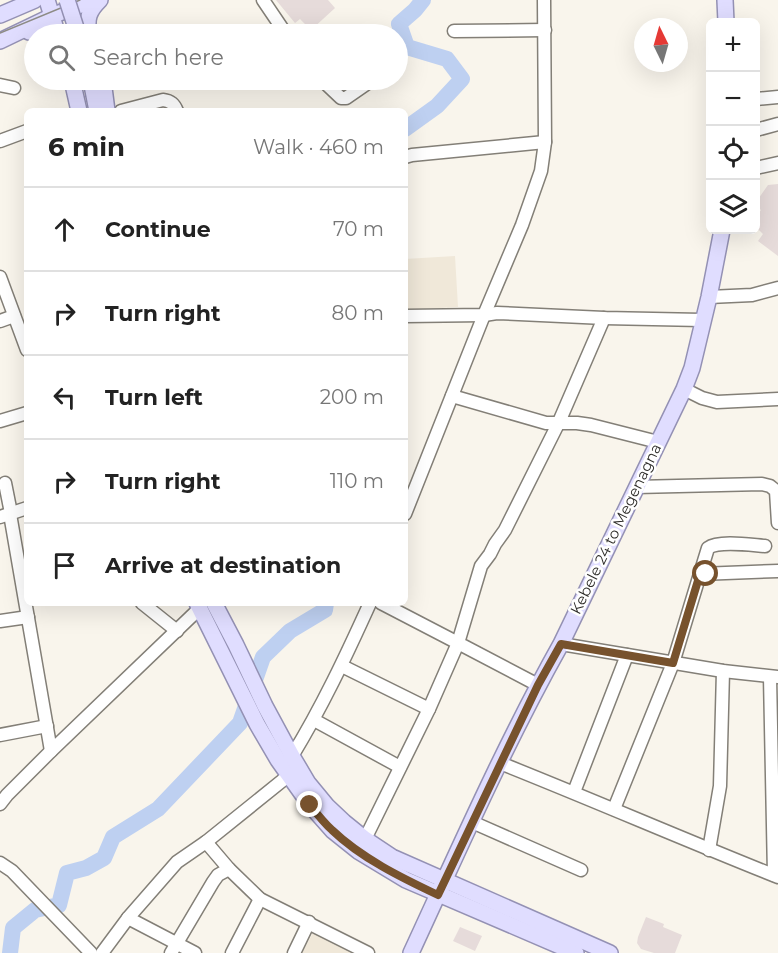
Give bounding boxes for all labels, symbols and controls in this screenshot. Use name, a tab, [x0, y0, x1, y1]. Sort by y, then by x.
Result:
north arrow	[634, 18, 688, 72]
map controls	[706, 18, 760, 234]
button: +	[706, 18, 760, 72]
search box	[24, 24, 408, 90]
icon: search	[45, 41, 78, 74]
text: Search here	[93, 44, 224, 71]
button: −	[706, 72, 760, 126]
button: locate	[706, 126, 760, 180]
text: 6 min	[48, 131, 125, 163]
text: Walk · 460 m	[253, 135, 384, 159]
button: layers	[706, 180, 760, 234]
icon: ahead	[48, 213, 81, 246]
text: Continue	[105, 216, 211, 243]
text: 70 m	[333, 217, 384, 241]
icon: right	[48, 297, 81, 330]
text: Turn right	[105, 300, 220, 327]
text: 80 m	[332, 301, 384, 325]
icon: left	[48, 381, 81, 414]
text: Turn left	[105, 384, 203, 411]
text: 200 m	[320, 385, 384, 409]
street label: Kebele 24 to Megenagna	[566, 440, 665, 617]
icon: right	[48, 465, 81, 498]
text: Turn right	[105, 468, 220, 495]
text: 110 m	[330, 469, 384, 493]
icon: arrive	[48, 549, 81, 582]
text: Arrive at destination	[105, 552, 341, 579]
route start	[692, 560, 718, 586]
route end	[296, 791, 322, 817]

